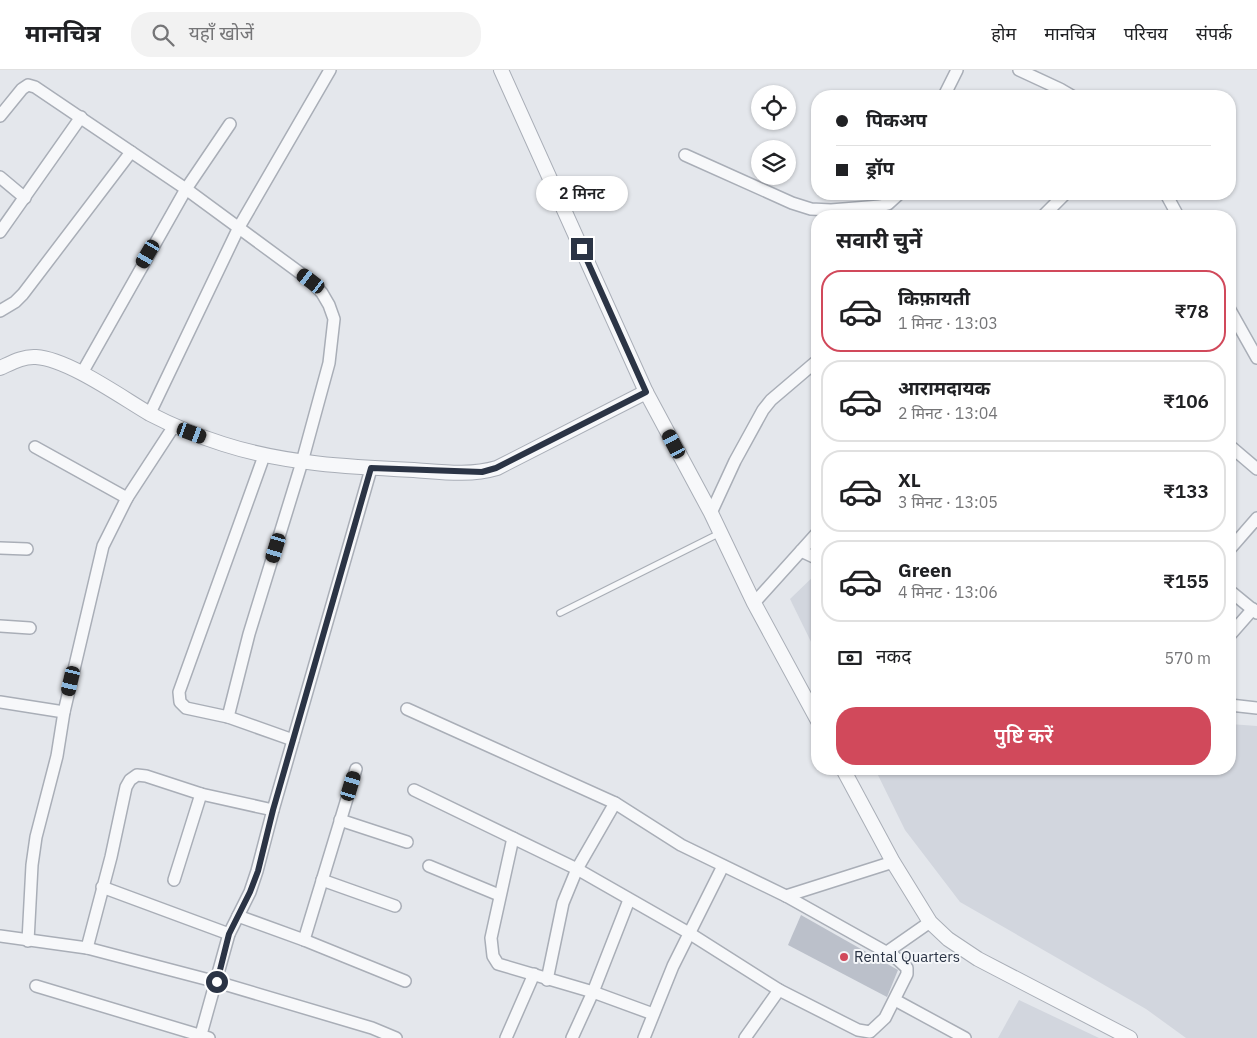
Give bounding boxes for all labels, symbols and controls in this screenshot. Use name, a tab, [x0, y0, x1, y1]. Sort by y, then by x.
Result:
search box	[131, 12, 481, 57]
text: मानचित्र	[25, 17, 101, 49]
icon: search	[149, 21, 177, 49]
text: यहाँ खोजें	[189, 21, 254, 45]
text: होम	[991, 22, 1016, 45]
text: मानचित्र	[1044, 22, 1096, 45]
text: परिचय	[1124, 22, 1168, 45]
text: संपर्क	[1196, 22, 1232, 45]
map controls	[751, 85, 796, 185]
button: locate	[751, 85, 796, 130]
text: पिकअप	[866, 108, 927, 132]
button: layers	[751, 140, 796, 185]
text: ड्रॉप	[866, 156, 894, 180]
callout: 2 मिनट	[536, 176, 628, 212]
text: 2 मिनट	[559, 183, 605, 203]
text: सवारी चुनें	[836, 225, 922, 254]
car	[134, 237, 161, 271]
route end	[571, 238, 593, 260]
car	[294, 266, 327, 296]
text: किफ़ायती	[898, 286, 970, 310]
icon: car	[838, 289, 883, 334]
text: ₹78	[1174, 299, 1209, 323]
text: 1 मिनट · 13:03	[898, 313, 998, 333]
text: आरामदायक	[898, 376, 990, 400]
icon: car	[838, 379, 883, 424]
text: ₹106	[1163, 389, 1209, 413]
text: 2 मिनट · 13:04	[898, 403, 998, 423]
car	[175, 421, 208, 445]
car	[660, 427, 687, 461]
text: XL	[898, 468, 921, 492]
icon: car	[838, 469, 883, 514]
text: ₹133	[1163, 479, 1209, 503]
text: 3 मिनट · 13:05	[898, 492, 998, 512]
car	[264, 531, 287, 565]
text: Green	[898, 558, 952, 582]
icon: car	[838, 559, 883, 604]
text: ₹155	[1163, 569, 1209, 593]
text: 4 मिनट · 13:06	[898, 582, 998, 602]
icon: cash	[836, 644, 864, 672]
text: नकद	[876, 644, 911, 668]
text: 570 m	[1164, 648, 1211, 668]
car	[60, 665, 81, 697]
button: पुष्टि करें	[836, 707, 1211, 765]
car	[339, 769, 362, 803]
place label: Rental Quarters	[854, 947, 960, 966]
marker: Rental Quarters	[838, 951, 850, 963]
route start	[206, 971, 228, 993]

